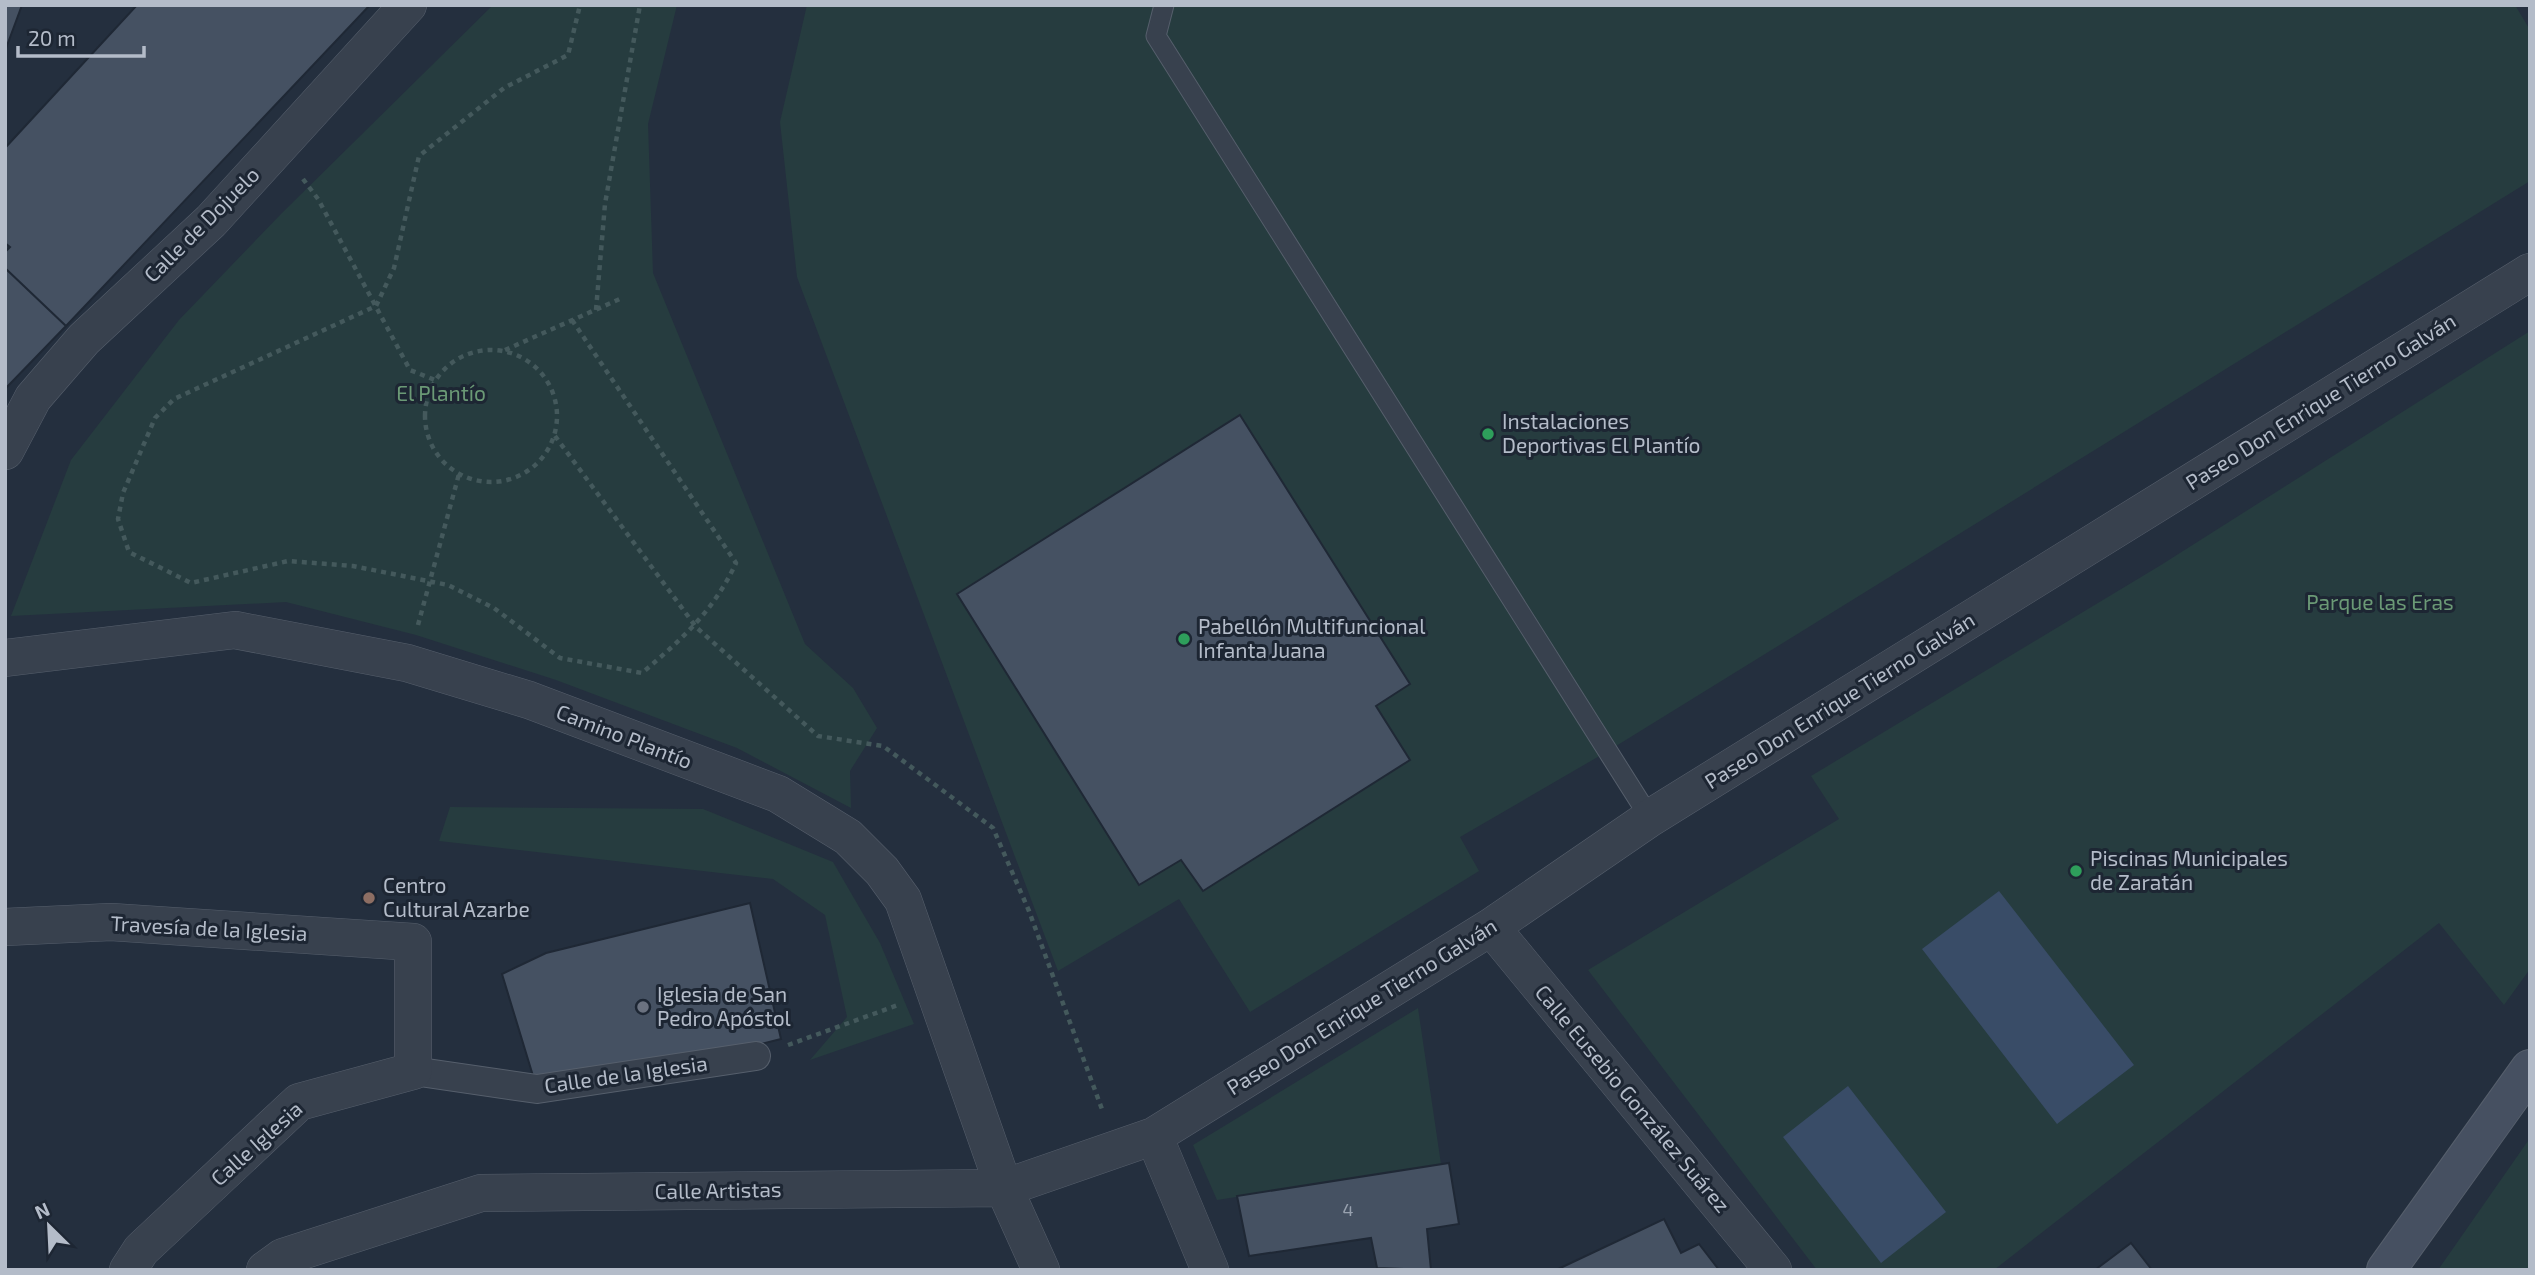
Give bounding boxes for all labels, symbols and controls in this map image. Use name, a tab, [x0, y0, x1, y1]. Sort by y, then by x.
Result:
scale bar	[18, 14, 144, 58]
text: 20 m	[28, 25, 76, 50]
street label: Calle de Dojuelo	[138, 161, 264, 287]
street label: Paseo Don Enrique Tierno Galván	[2181, 307, 2460, 494]
park label: El Plantío	[396, 380, 486, 405]
place label: Instalaciones Deportivas El Plantío	[1502, 408, 1701, 457]
marker: Instalaciones Deportivas El Plantío	[1480, 426, 1496, 442]
park label: Parque las Eras	[2306, 589, 2454, 614]
street label: Paseo Don Enrique Tierno Galván	[1700, 606, 1979, 793]
place label: Pabellón Multifuncional Infanta Juana	[1198, 613, 1426, 662]
marker: Pabellón Multifuncional Infanta Juana	[1176, 631, 1192, 647]
street label: Camino Plantío	[553, 698, 696, 773]
place label: Piscinas Municipales de Zaratán	[2090, 845, 2288, 894]
marker: Piscinas Municipales de Zaratán	[2068, 863, 2084, 879]
place label: Centro Cultural Azarbe	[383, 872, 530, 921]
marker: Centro Cultural Azarbe	[361, 890, 377, 906]
street label: Travesía de la Iglesia	[110, 910, 308, 945]
street label: Paseo Don Enrique Tierno Galván	[1222, 912, 1501, 1099]
street label: Calle Eusebio González Suárez	[1531, 979, 1736, 1217]
place label: Iglesia de San Pedro Apóstol	[657, 981, 792, 1030]
marker: Iglesia de San Pedro Apóstol	[635, 999, 651, 1015]
street label: Calle de la Iglesia	[543, 1050, 709, 1097]
street label: Calle Iglesia	[205, 1095, 307, 1190]
street label: Calle Artistas	[654, 1176, 782, 1203]
north arrow	[14, 1191, 84, 1261]
text: N	[31, 1197, 53, 1223]
house number: 4	[1342, 1198, 1354, 1220]

